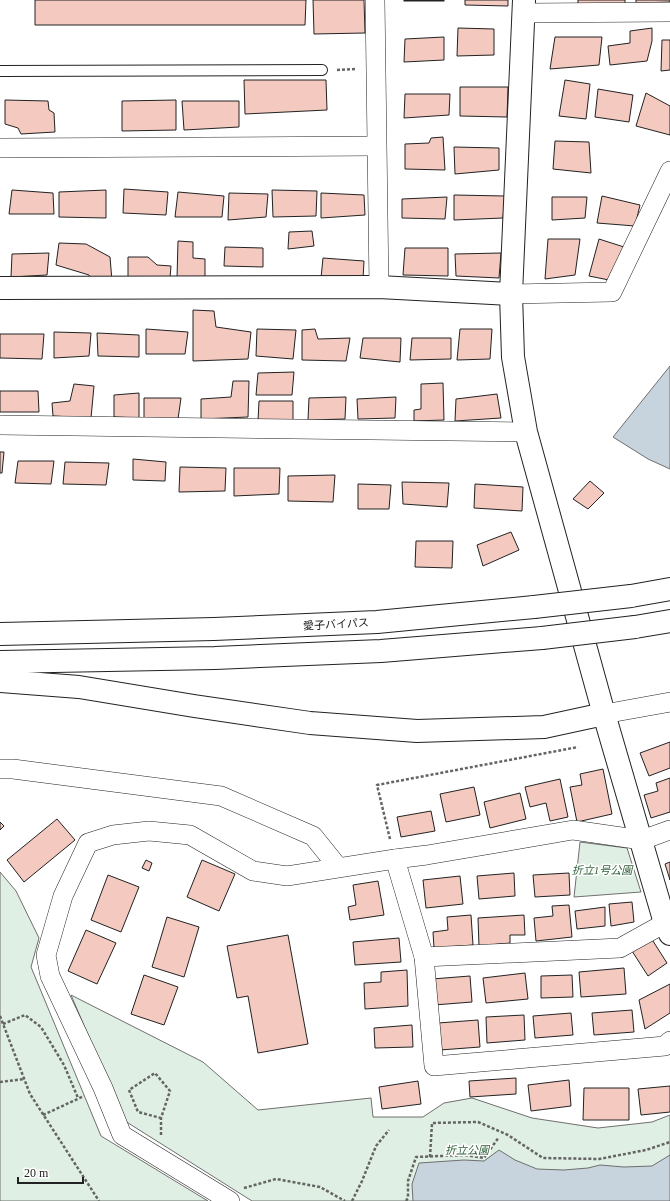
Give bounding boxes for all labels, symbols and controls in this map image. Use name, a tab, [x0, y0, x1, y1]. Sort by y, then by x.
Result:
street label: 愛子バイパス	[303, 616, 369, 632]
park label: 折立1号公園	[572, 864, 634, 876]
park label: 折立公園	[445, 1144, 491, 1156]
scale bar	[18, 1159, 83, 1185]
text: 20 m	[24, 1166, 49, 1180]

